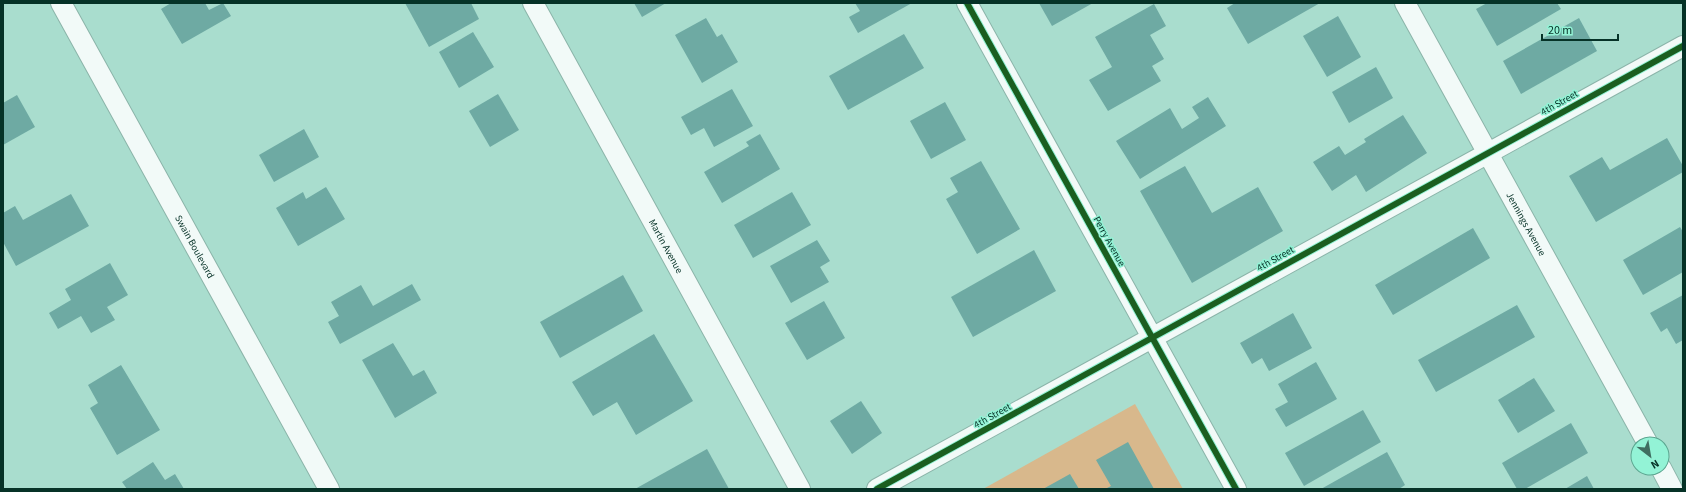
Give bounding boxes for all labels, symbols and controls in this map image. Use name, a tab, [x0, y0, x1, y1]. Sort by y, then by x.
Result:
scale bar	[1542, 16, 1618, 42]
text: 20 m	[1548, 22, 1572, 39]
street label: 4th Street	[1538, 87, 1581, 119]
street label: Jennings Avenue	[1503, 190, 1549, 259]
street label: Swain Boulevard	[171, 213, 217, 281]
street label: Perry Avenue	[1090, 214, 1129, 269]
street label: Martin Avenue	[645, 217, 686, 276]
street label: 4th Street	[1254, 243, 1297, 275]
street label: 4th Street	[971, 400, 1014, 432]
north arrow	[1630, 436, 1670, 476]
text: N	[1648, 456, 1662, 472]

